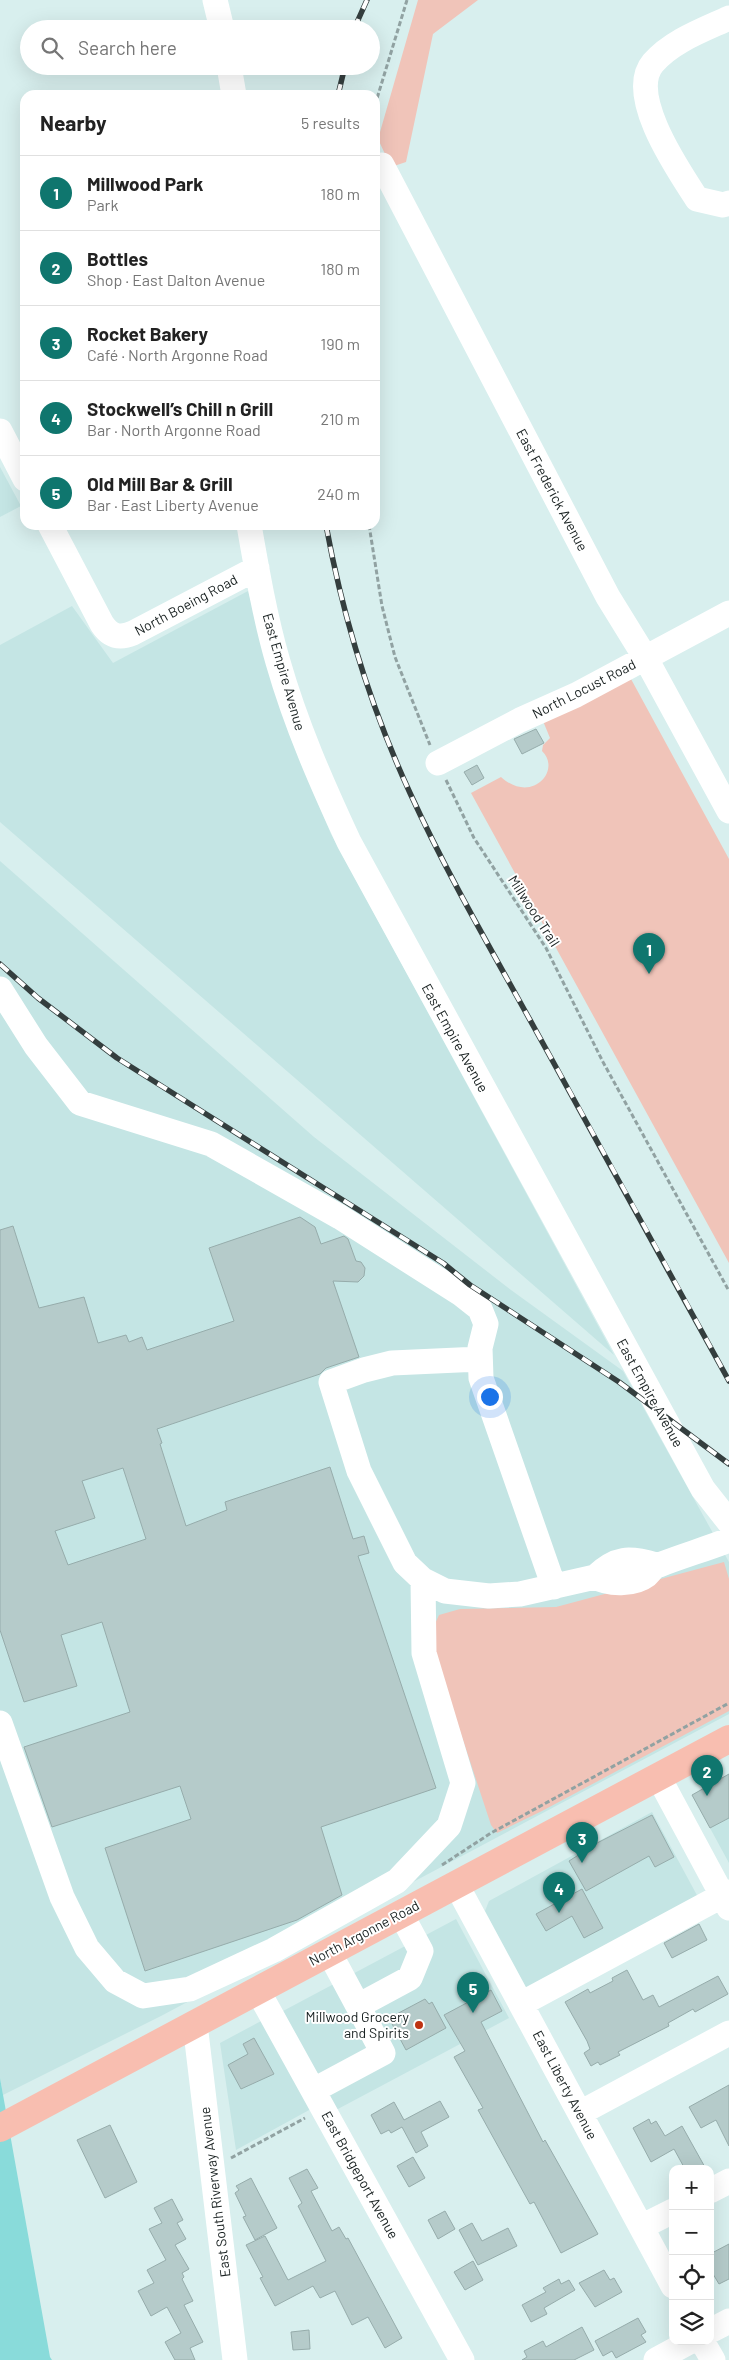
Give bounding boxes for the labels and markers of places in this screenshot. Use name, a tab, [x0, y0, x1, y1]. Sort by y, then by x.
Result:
pin: 1	[633, 933, 665, 974]
pin: 2	[691, 1755, 723, 1796]
pin: 3	[566, 1822, 598, 1863]
pin: 4	[543, 1872, 575, 1913]
pin: 5	[457, 1972, 489, 2013]
place label: Millwood Grocery and Spirits	[306, 2008, 410, 2041]
marker: Millwood Grocery and Spirits	[413, 2019, 425, 2031]

